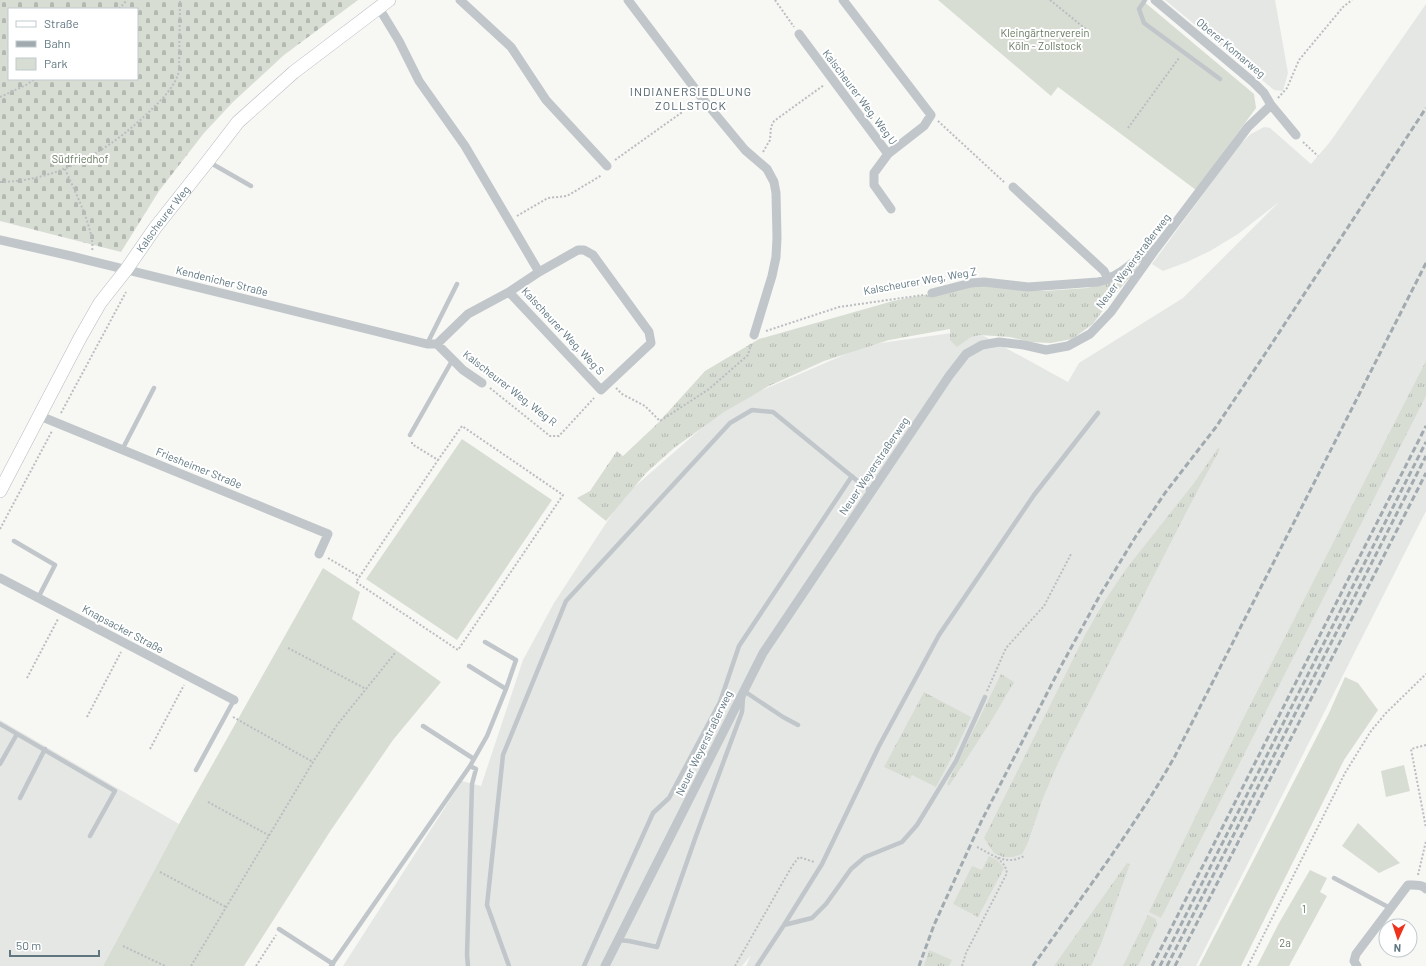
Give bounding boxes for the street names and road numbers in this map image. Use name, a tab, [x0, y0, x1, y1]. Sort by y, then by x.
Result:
street label: Oberer Komarweg	[1194, 15, 1268, 80]
street label: Kalscheurer Weg, Weg U	[820, 47, 900, 147]
street label: Kalscheurer Weg	[133, 183, 192, 255]
street label: Neuer Weyerstraßerweg	[1093, 211, 1173, 311]
street label: Kendenicher Straße	[175, 263, 270, 298]
street label: Kalscheurer Weg, Weg Z	[862, 264, 977, 297]
street label: Kalscheurer Weg, Weg S	[519, 284, 607, 377]
street label: Kalscheurer Weg, Weg R	[461, 347, 560, 428]
street label: Neuer Weyerstraßerweg	[836, 414, 911, 517]
street label: Friesheimer Straße	[154, 444, 244, 491]
street label: Knapsacker Straße	[80, 602, 166, 656]
street label: Neuer Weyerstraßerweg	[672, 688, 735, 798]

